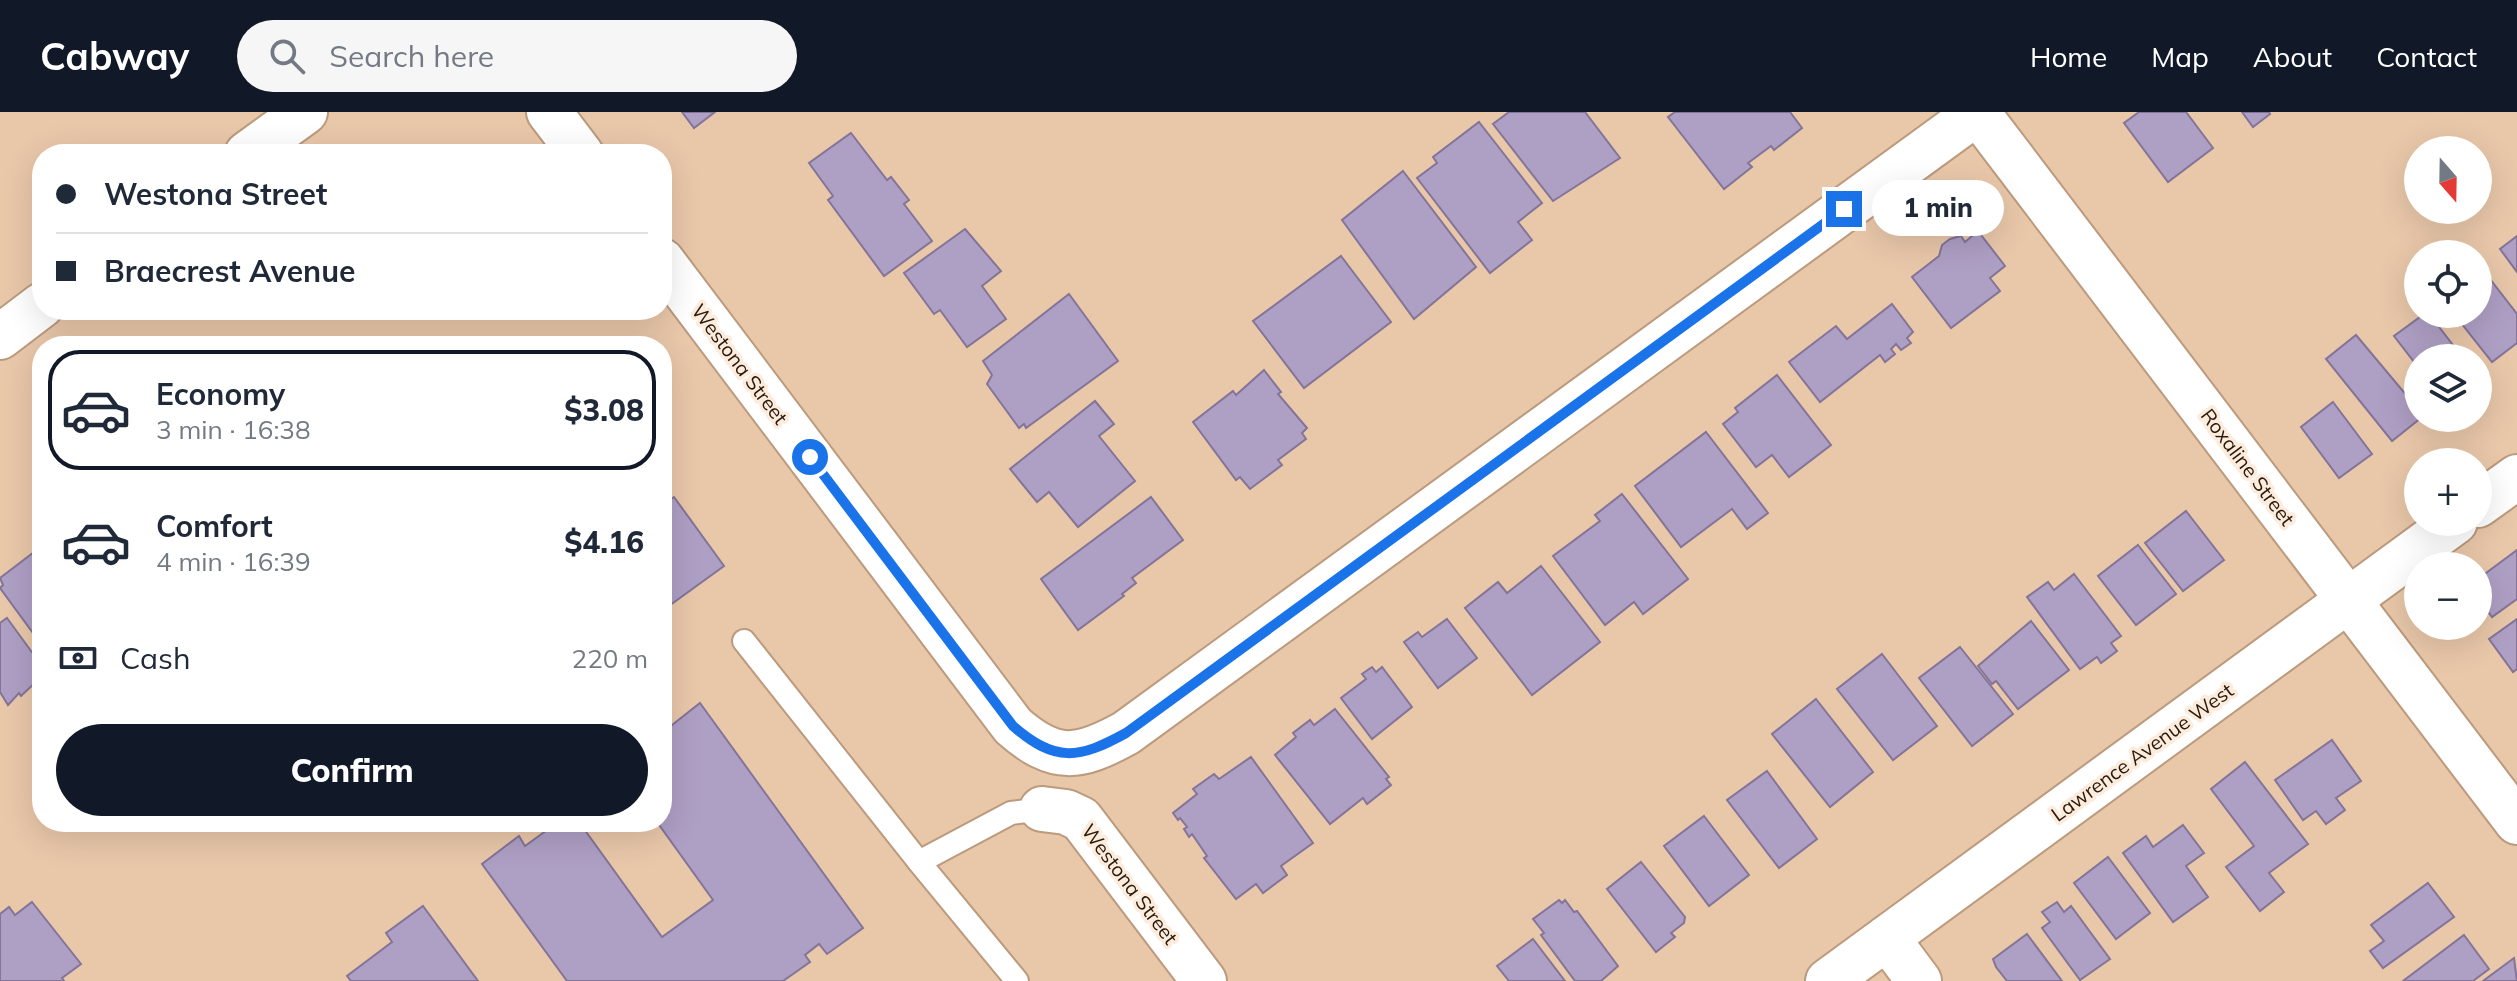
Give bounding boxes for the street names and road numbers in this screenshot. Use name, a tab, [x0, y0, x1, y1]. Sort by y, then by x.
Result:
street label: Westona Street	[687, 299, 793, 429]
street label: Roxaline Street	[2196, 404, 2300, 530]
street label: Lawrence Avenue West	[2046, 677, 2238, 827]
street label: Westona Street	[1077, 819, 1183, 949]

